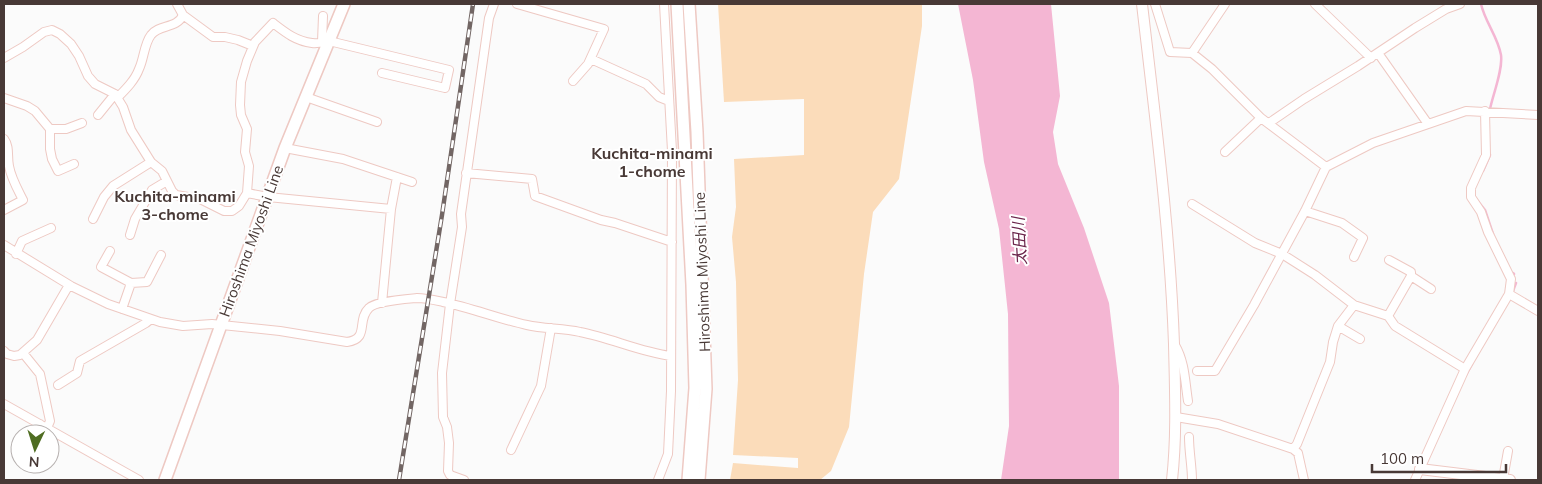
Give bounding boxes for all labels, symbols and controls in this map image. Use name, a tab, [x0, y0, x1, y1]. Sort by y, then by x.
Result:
district label: Kuchita-minami 1-chome	[591, 143, 713, 181]
street label: Hiroshima Miyoshi Line	[215, 163, 287, 319]
district label: Kuchita-minami 3-chome	[114, 186, 236, 224]
street label: Hiroshima Miyoshi Line	[690, 192, 714, 352]
water label: 太田川	[1008, 215, 1030, 265]
north arrow	[10, 424, 60, 474]
scale bar	[1372, 442, 1506, 474]
text: 100 m	[1380, 449, 1424, 468]
text: N	[28, 453, 40, 471]

